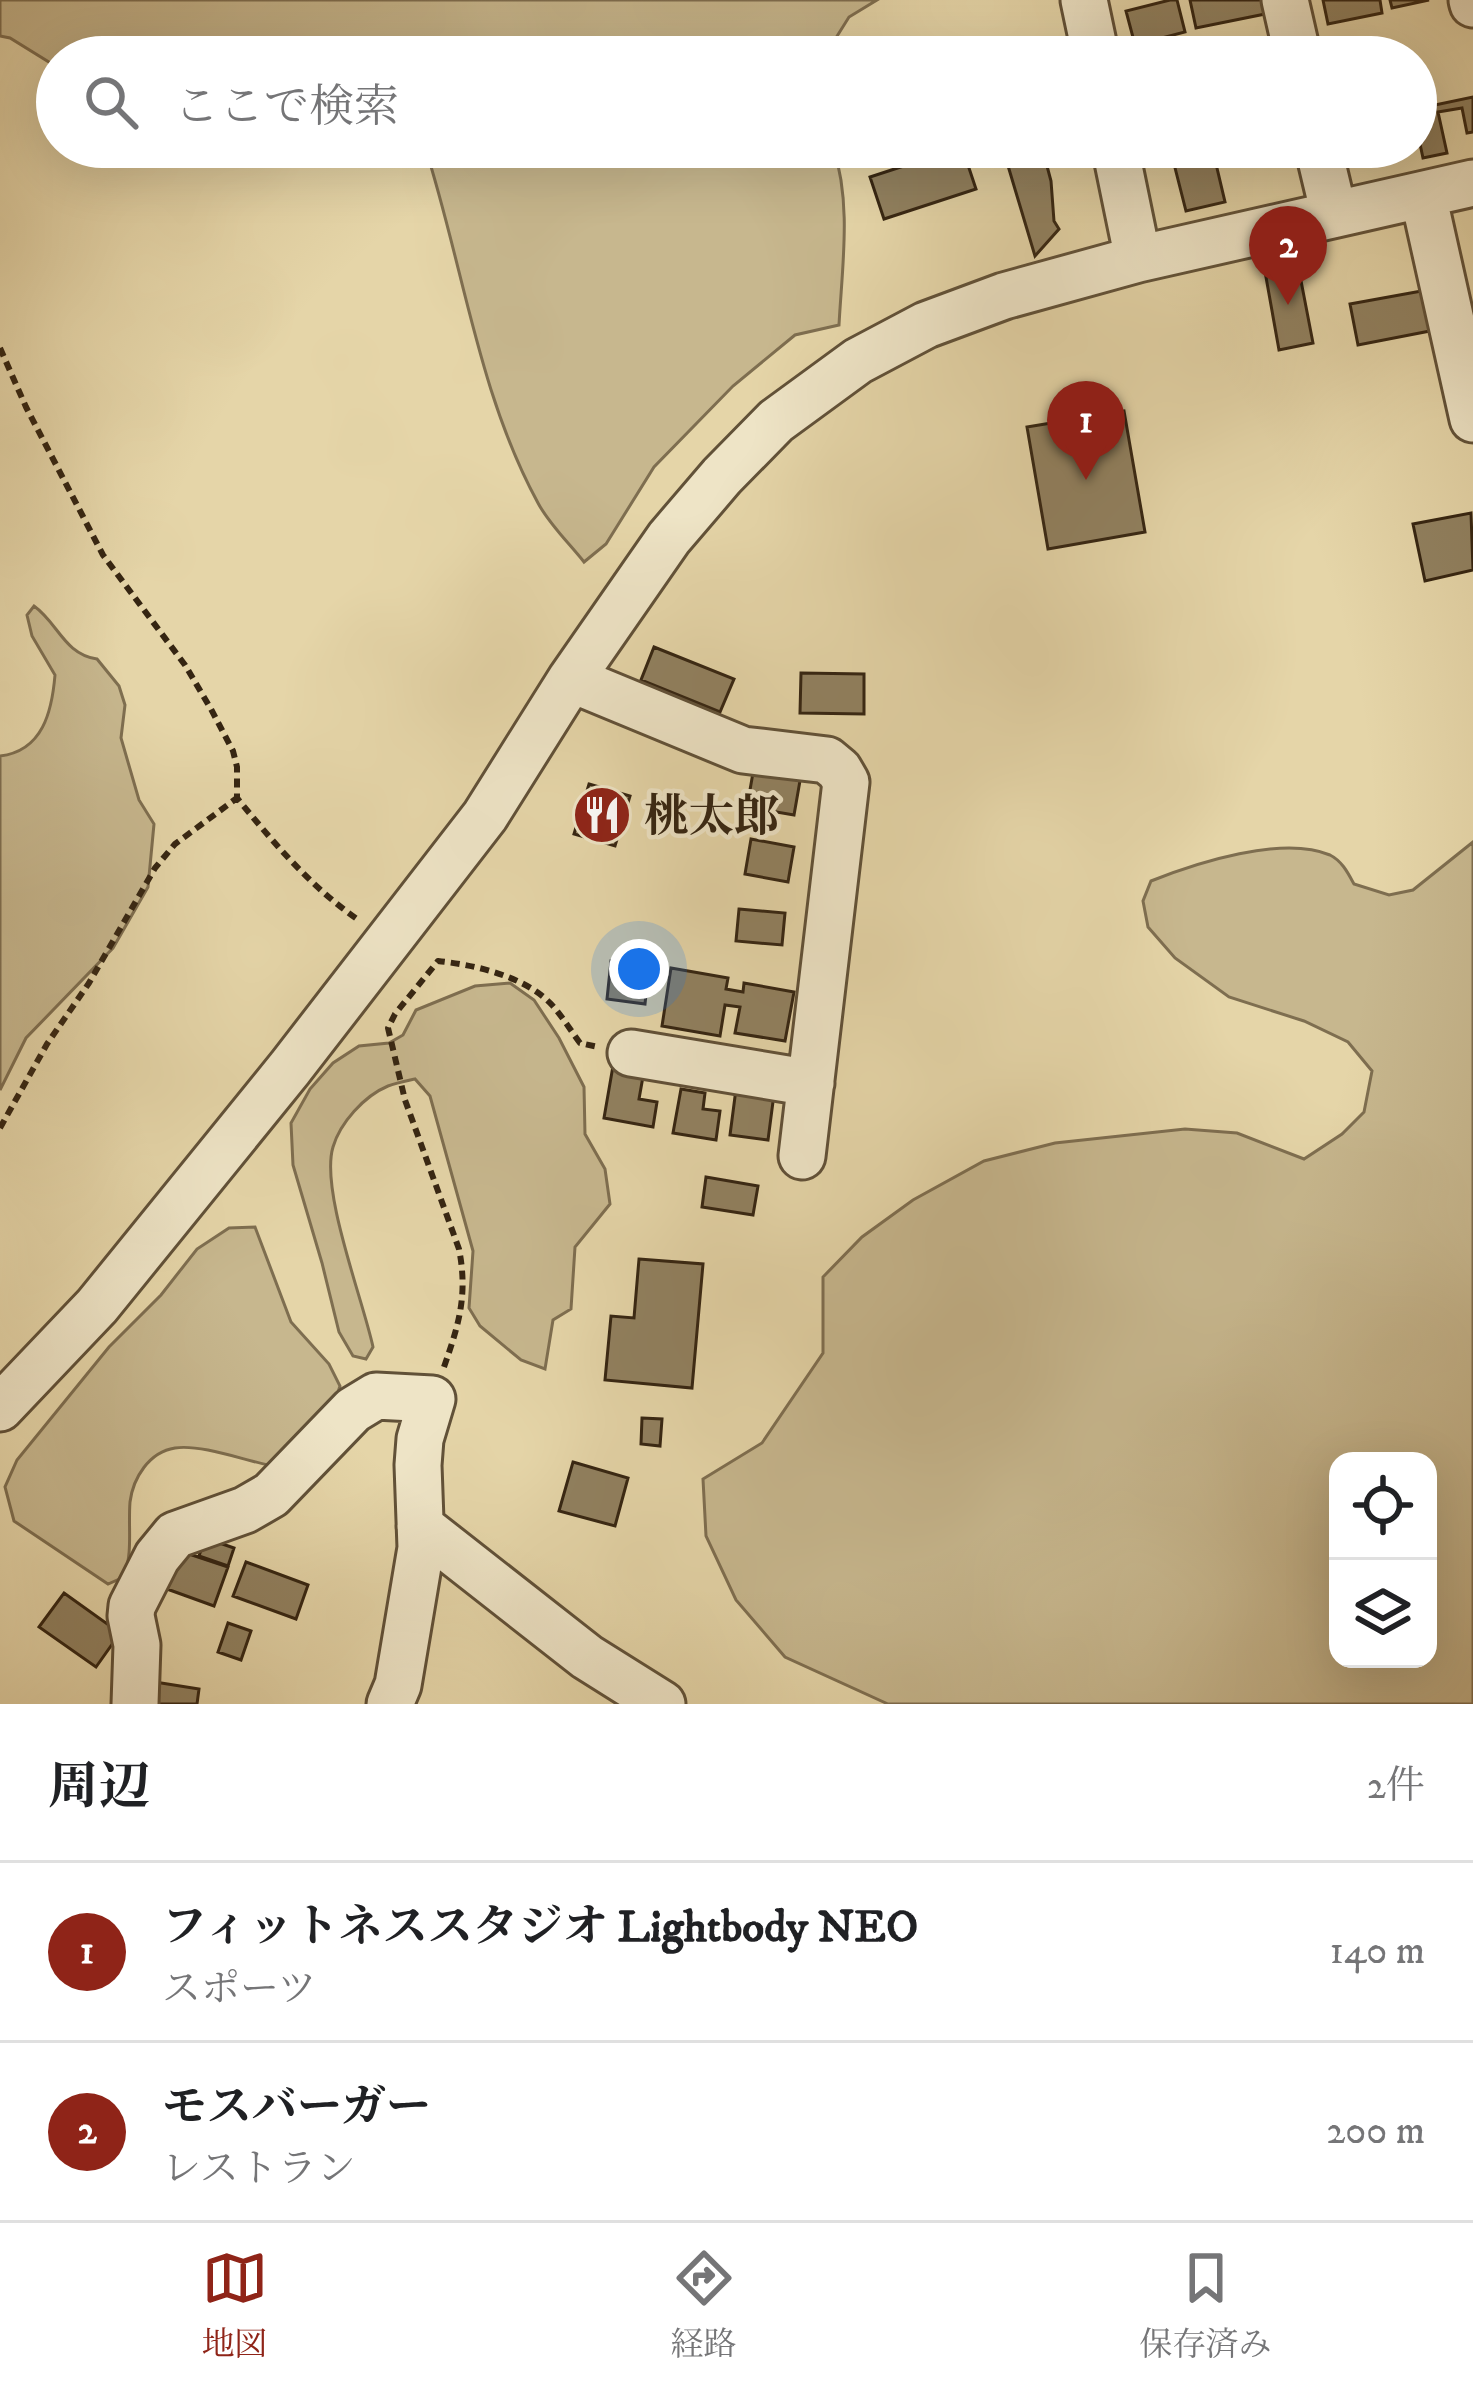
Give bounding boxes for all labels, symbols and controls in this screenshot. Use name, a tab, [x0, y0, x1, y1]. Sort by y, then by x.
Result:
search box	[36, 36, 1437, 168]
icon: search	[78, 69, 144, 135]
text: ここで検索	[174, 80, 399, 136]
pin: 2	[1249, 206, 1327, 305]
pin: 1	[1047, 381, 1125, 480]
restaurant icon: 桃太郎	[571, 784, 633, 846]
place label: 桃太郎	[644, 790, 779, 846]
your location	[609, 939, 669, 999]
map controls	[1329, 1452, 1437, 1668]
button: locate	[1329, 1452, 1437, 1560]
button: layers	[1329, 1560, 1437, 1668]
text: 周辺	[48, 1756, 150, 1820]
text: 2件	[1367, 1762, 1425, 1811]
text: フィットネススタジオ Lightbody NEO	[162, 1900, 918, 1956]
text: 1	[80, 1927, 94, 1976]
text: 140 m	[1330, 1927, 1425, 1976]
text: スポーツ	[162, 1965, 316, 2014]
text: モスバーガー	[162, 2080, 431, 2136]
text: 2	[77, 2107, 97, 2156]
text: 200 m	[1326, 2107, 1425, 2156]
text: レストラン	[162, 2145, 356, 2194]
tab: 地図	[202, 2245, 268, 2366]
tab: 経路	[671, 2245, 737, 2366]
tab: 保存済み	[1140, 2245, 1272, 2366]

